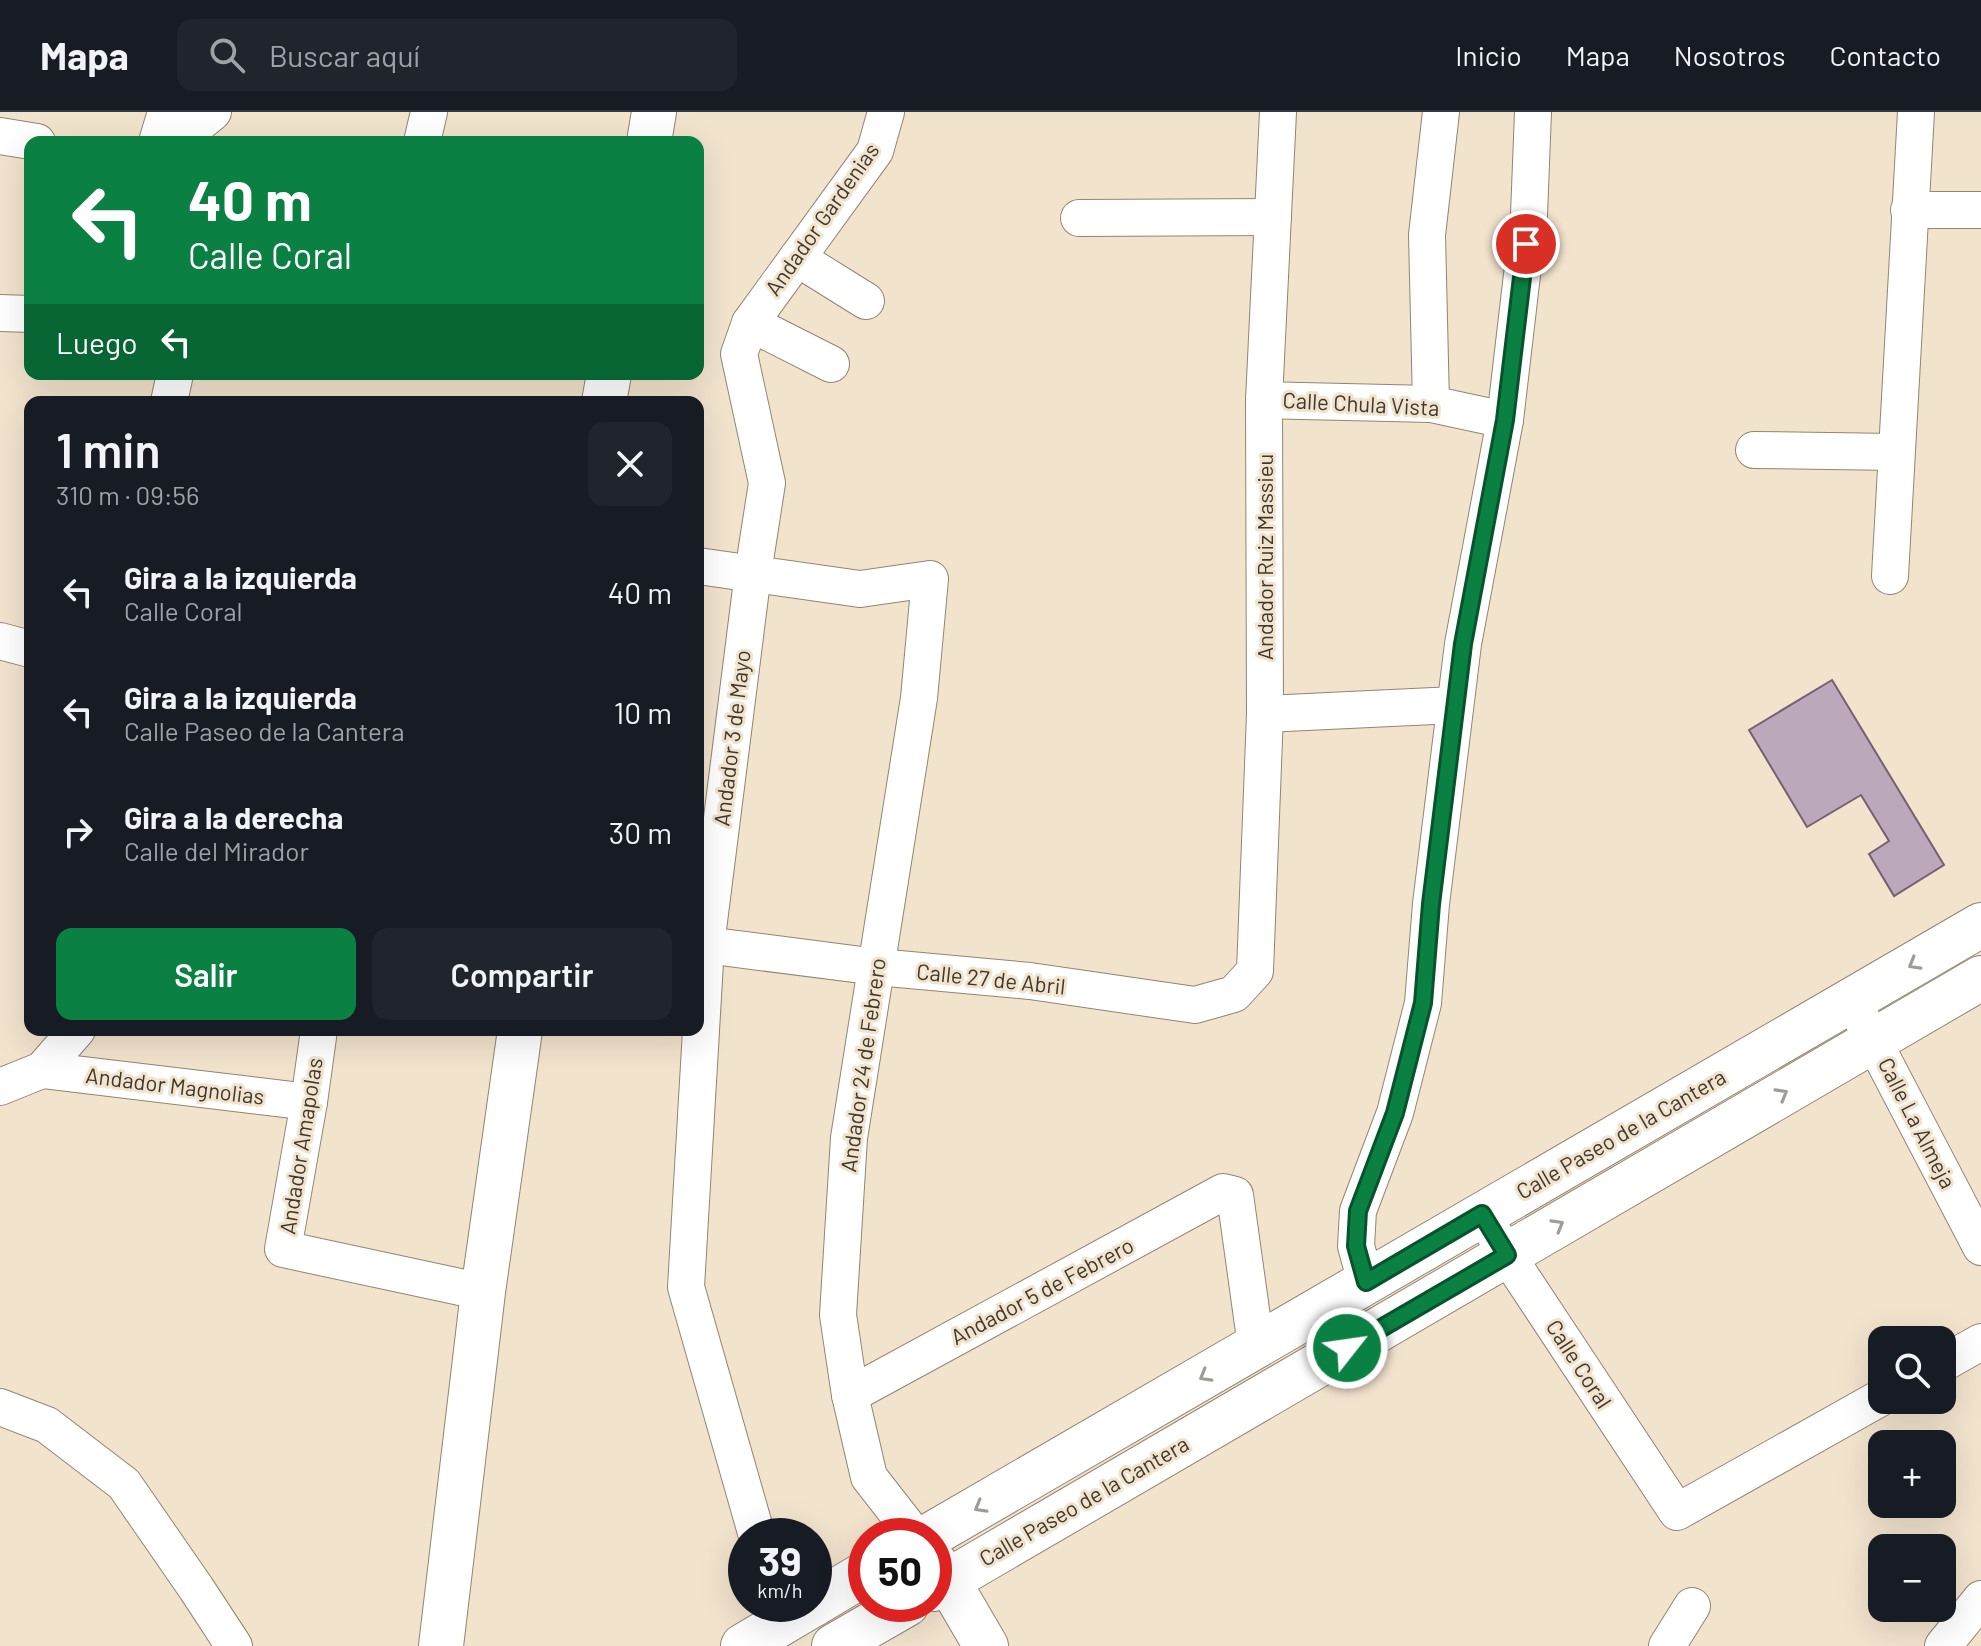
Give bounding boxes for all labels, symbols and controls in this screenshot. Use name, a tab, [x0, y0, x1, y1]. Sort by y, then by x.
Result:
search box	[177, 19, 737, 91]
text: Mapa	[40, 32, 129, 78]
icon: search	[205, 33, 249, 77]
text: Buscar aquí	[269, 37, 420, 73]
text: Inicio	[1455, 38, 1522, 72]
text: Mapa	[1566, 38, 1630, 72]
text: Nosotros	[1674, 38, 1786, 72]
text: Contacto	[1830, 38, 1941, 72]
street label: Andador Gardenias	[759, 137, 884, 300]
text: 40 m	[188, 165, 312, 232]
icon: left	[56, 168, 160, 272]
pin	[1492, 210, 1560, 278]
icon: arrive	[1504, 222, 1548, 266]
text: Calle Coral	[188, 233, 352, 276]
icon: left	[154, 320, 198, 364]
text: Luego	[56, 324, 138, 360]
street label: Calle Chula Vista	[1282, 386, 1440, 420]
text: 1 min	[56, 420, 161, 478]
button: close	[588, 422, 672, 506]
street label: Andador Ruiz Massieu	[1251, 454, 1277, 660]
text: 310 m · 09:56	[56, 479, 199, 510]
text: Gira a la izquierda	[124, 559, 357, 595]
icon: left	[56, 570, 100, 614]
text: 40 m	[608, 574, 672, 610]
text: Calle Coral	[124, 595, 243, 626]
street label: Andador 3 de Mayo	[707, 648, 755, 827]
text: Gira a la izquierda	[124, 679, 357, 715]
icon: left	[56, 690, 100, 734]
text: 10 m	[614, 694, 672, 730]
text: Calle Paseo de la Cantera	[124, 715, 405, 746]
text: Gira a la derecha	[124, 799, 343, 835]
icon: right	[56, 810, 100, 854]
text: 30 m	[609, 814, 672, 850]
text: Calle del Mirador	[124, 835, 309, 866]
button: Salir	[56, 928, 356, 1020]
button: Compartir	[372, 928, 672, 1020]
one-way arrow	[1908, 954, 1922, 970]
street label: Andador 24 de Febrero	[834, 956, 890, 1174]
street label: Calle 27 de Abril	[915, 957, 1067, 999]
street label: Calle La Almeja	[1874, 1053, 1962, 1192]
street label: Andador Amapolas	[273, 1056, 327, 1236]
street label: Andador Magnolias	[84, 1061, 266, 1109]
street label: Calle Paseo de la Cantera	[1511, 1063, 1730, 1204]
one-way arrow	[1773, 1088, 1788, 1104]
one-way arrow	[1549, 1219, 1564, 1235]
street label: Andador 5 de Febrero	[946, 1231, 1137, 1349]
position arrow	[1305, 1306, 1389, 1390]
street label: Calle Coral	[1542, 1314, 1618, 1413]
map controls	[1868, 1326, 1956, 1622]
button: search	[1868, 1326, 1956, 1414]
one-way arrow	[1199, 1366, 1214, 1382]
street label: Calle Paseo de la Cantera	[974, 1430, 1193, 1571]
button: +	[1868, 1430, 1956, 1518]
one-way arrow	[974, 1497, 989, 1513]
speed limit sign: 50	[848, 1518, 952, 1622]
button: −	[1868, 1534, 1956, 1622]
text: 39	[759, 1536, 801, 1584]
text: km/h	[757, 1578, 803, 1602]

